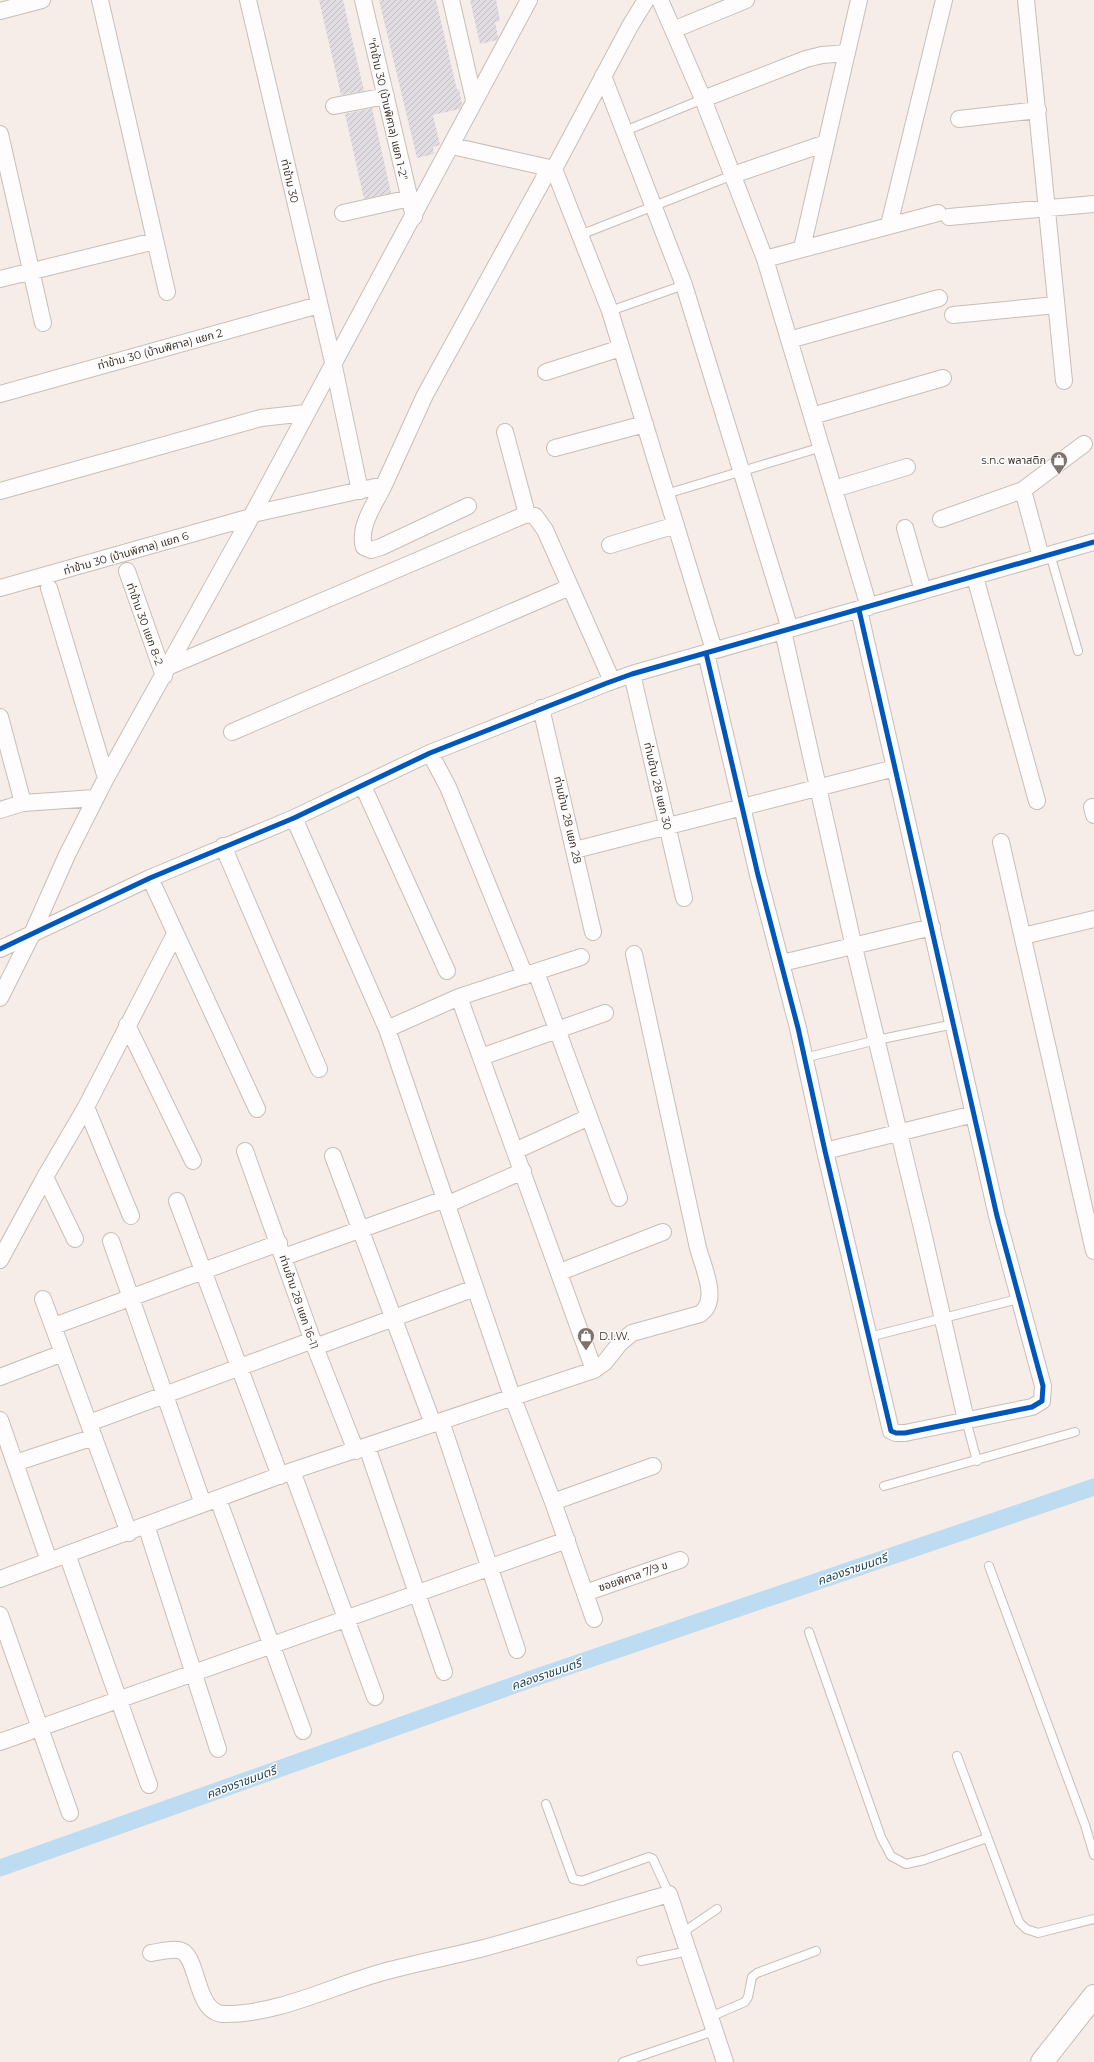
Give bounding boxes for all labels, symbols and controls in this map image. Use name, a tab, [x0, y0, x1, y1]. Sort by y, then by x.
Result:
street label: "ท่าข้าม 30 (บ้านพิศาล) แยก 1-2"	[365, 37, 411, 181]
street label: ท่าข้าม 30	[278, 158, 302, 204]
street label: ท่าข้าม 30 (บ้านพิศาล) แยก 2	[96, 326, 224, 372]
shop icon: s.n.c พลาสติก	[1049, 450, 1069, 475]
place label: s.n.c พลาสติก	[981, 453, 1046, 467]
street label: ท่าข้าม 30 (บ้านพิศาล) แยก 6	[62, 528, 190, 578]
street label: ท่าข้าม 30 แยก 8-2	[124, 581, 166, 667]
street label: ท่ามข้าม 28 แยก 30	[641, 741, 675, 831]
street label: ท่ามข้าม 28 แยก 28	[551, 775, 585, 865]
street label: ท่ามข้าม 28 แยก 16-11	[276, 1253, 322, 1351]
shop icon: D.I.W.	[576, 1326, 596, 1351]
place label: D.I.W.	[599, 1329, 630, 1343]
water label: คลองราชมนตรี	[815, 1549, 891, 1588]
street label: ซอยพิศาล 7/9 ข	[596, 1558, 670, 1594]
water label: คลองราชมนตรี	[509, 1654, 585, 1693]
water label: คลองราชมนตรี	[204, 1762, 280, 1802]

